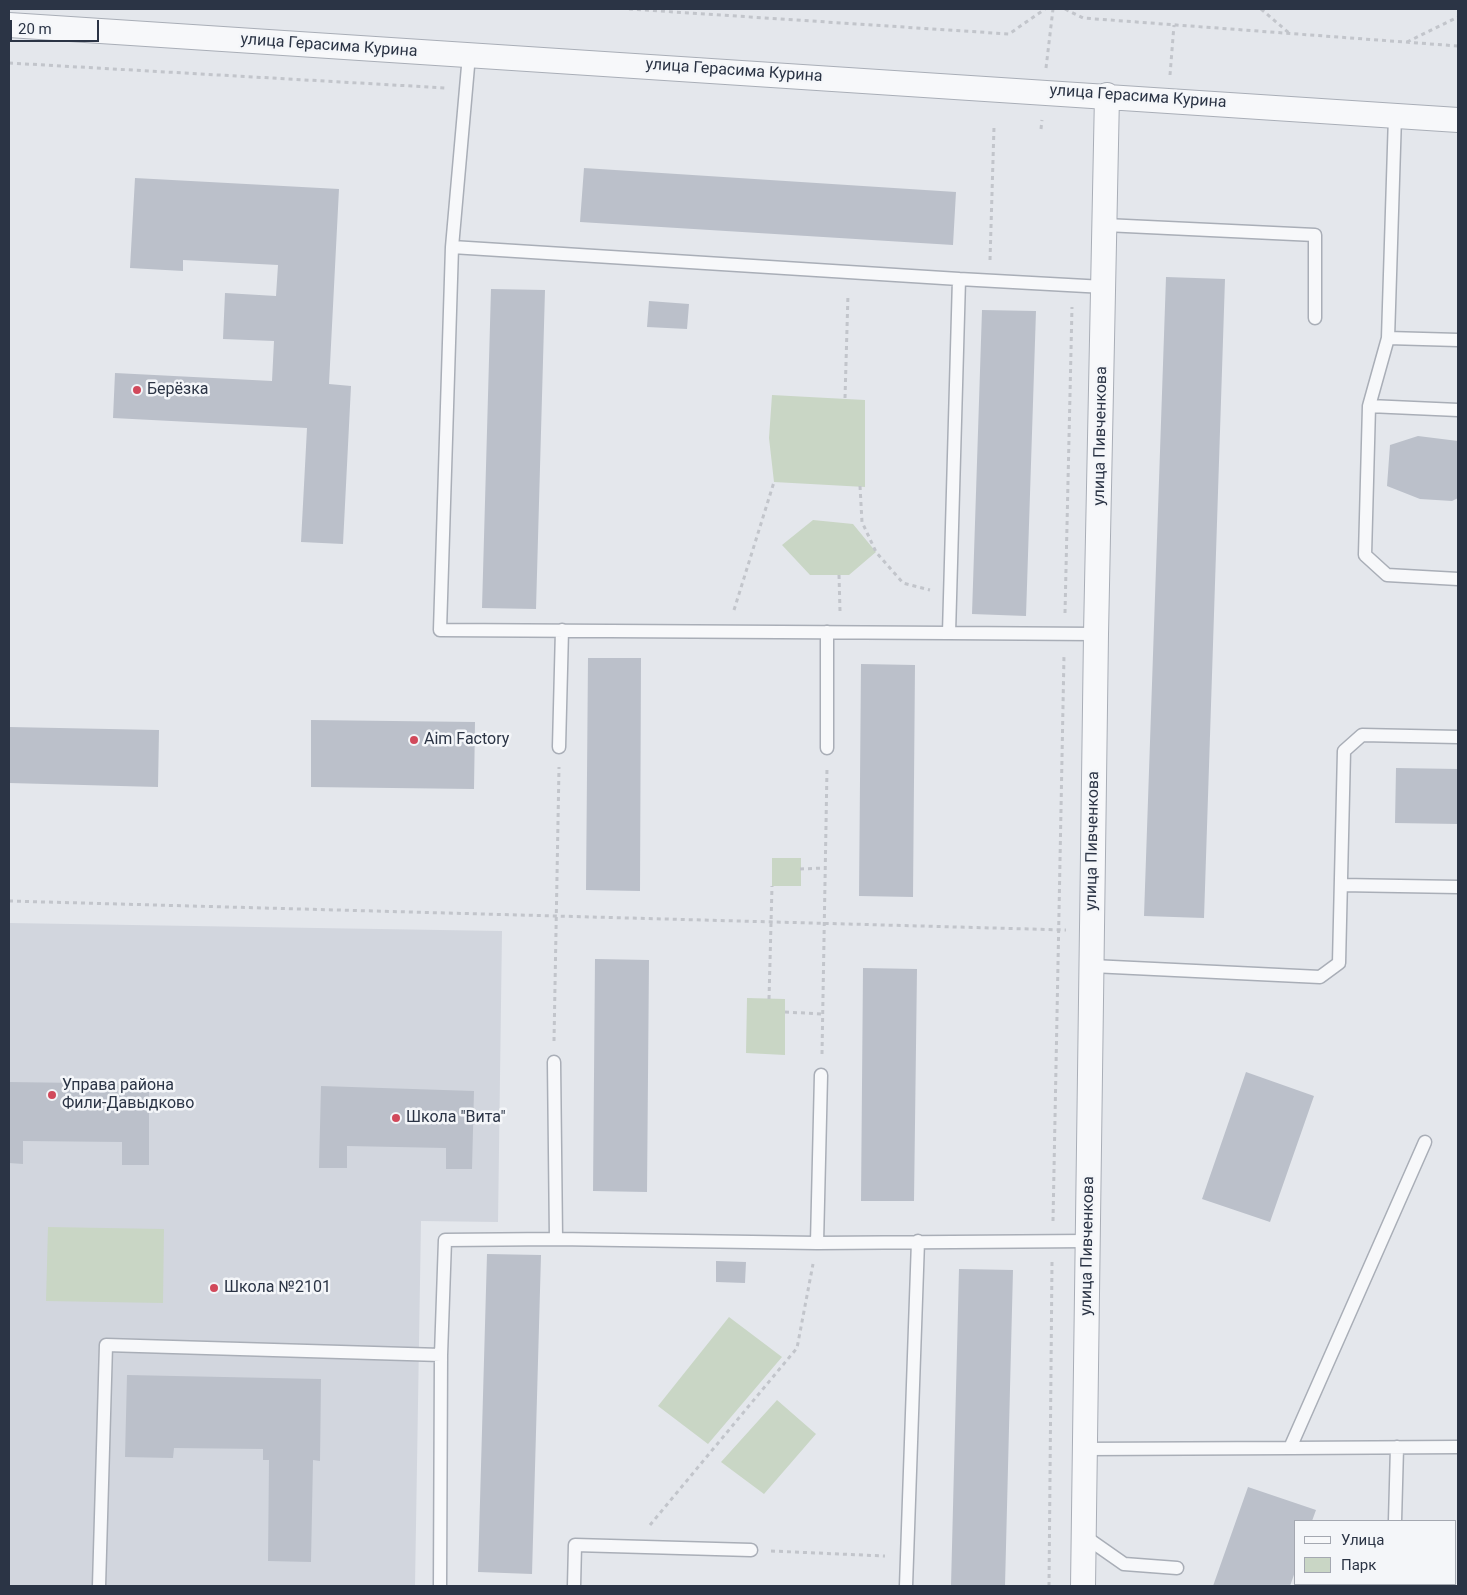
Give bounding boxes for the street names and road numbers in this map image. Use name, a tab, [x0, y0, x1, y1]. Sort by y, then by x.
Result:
street label: улица Герасима Курина	[240, 30, 418, 62]
street label: улица Герасима Курина	[645, 55, 823, 87]
street label: улица Герасима Курина	[1049, 81, 1227, 113]
street label: улица Пивченкова	[1090, 366, 1112, 506]
street label: улица Пивченкова	[1082, 771, 1104, 911]
street label: улица Пивченкова	[1077, 1176, 1099, 1316]

